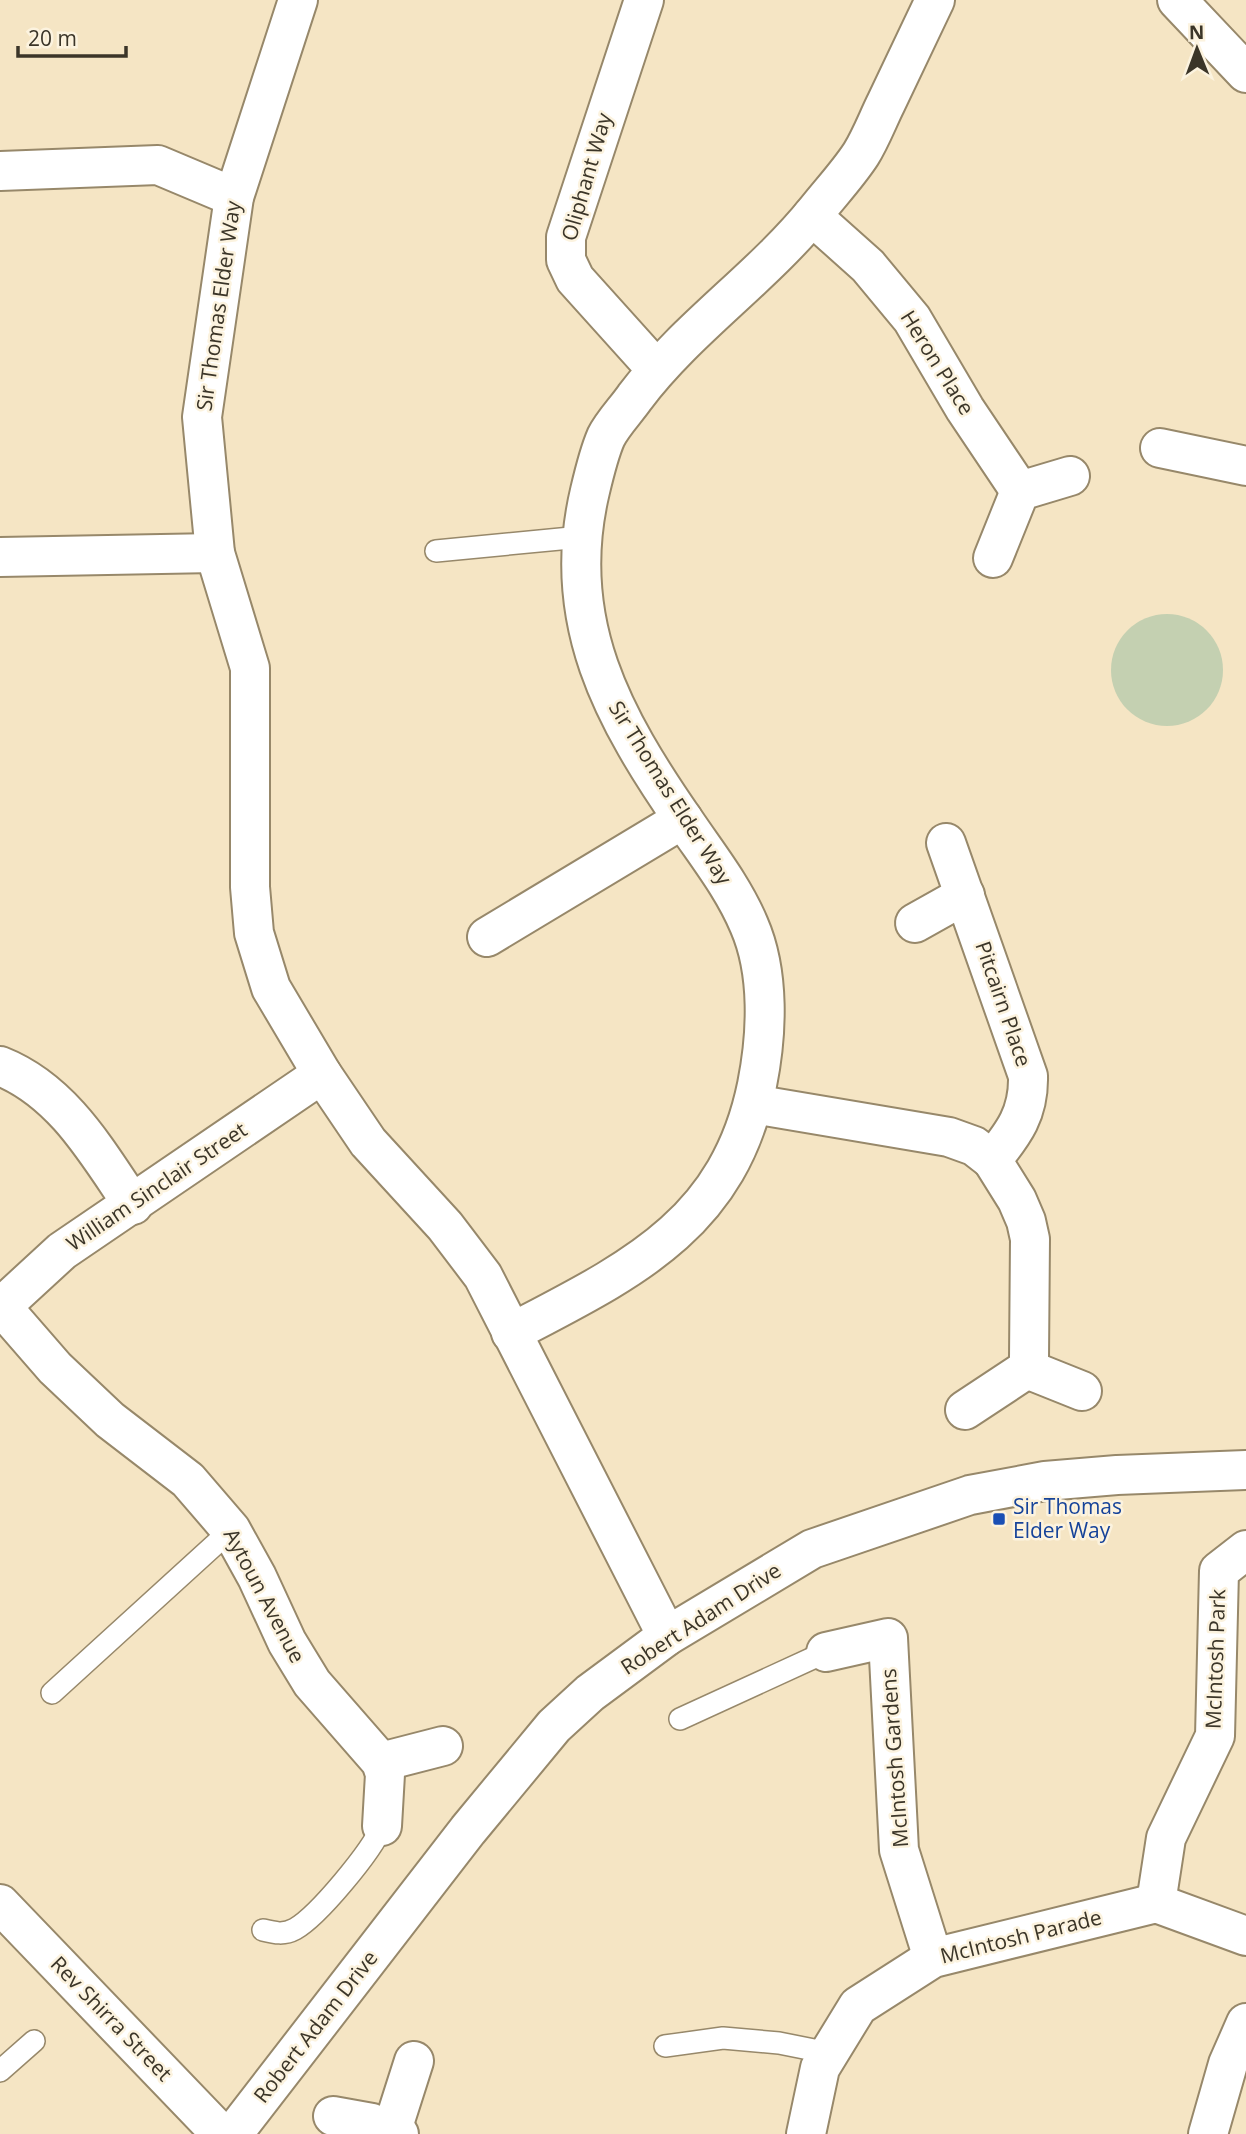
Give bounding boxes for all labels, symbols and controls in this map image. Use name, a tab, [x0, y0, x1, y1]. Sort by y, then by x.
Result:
scale bar	[18, 14, 126, 58]
north arrow	[1162, 14, 1232, 84]
text: N	[1189, 19, 1205, 45]
text: 20 m	[28, 24, 77, 52]
street label: Oliphant Way	[554, 109, 618, 244]
street label: Sir Thomas Elder Way	[189, 199, 247, 413]
street label: Heron Place	[895, 305, 981, 420]
street label: Sir Thomas Elder Way	[603, 695, 739, 890]
street label: Pitcairn Place	[969, 937, 1038, 1070]
street label: William Sinclair Street	[61, 1115, 252, 1257]
place label: Sir Thomas Elder Way	[1013, 1492, 1122, 1544]
marker: Sir Thomas Elder Way	[991, 1511, 1007, 1527]
street label: Aytoun Avenue	[218, 1524, 312, 1668]
street label: Robert Adam Drive	[615, 1556, 786, 1681]
street label: McIntosh Park	[1199, 1588, 1231, 1729]
street label: McIntosh Gardens	[874, 1668, 914, 1848]
street label: McIntosh Parade	[937, 1902, 1104, 1970]
street label: Robert Adam Drive	[247, 1945, 383, 2108]
street label: Rev Shirra Street	[45, 1950, 179, 2087]

